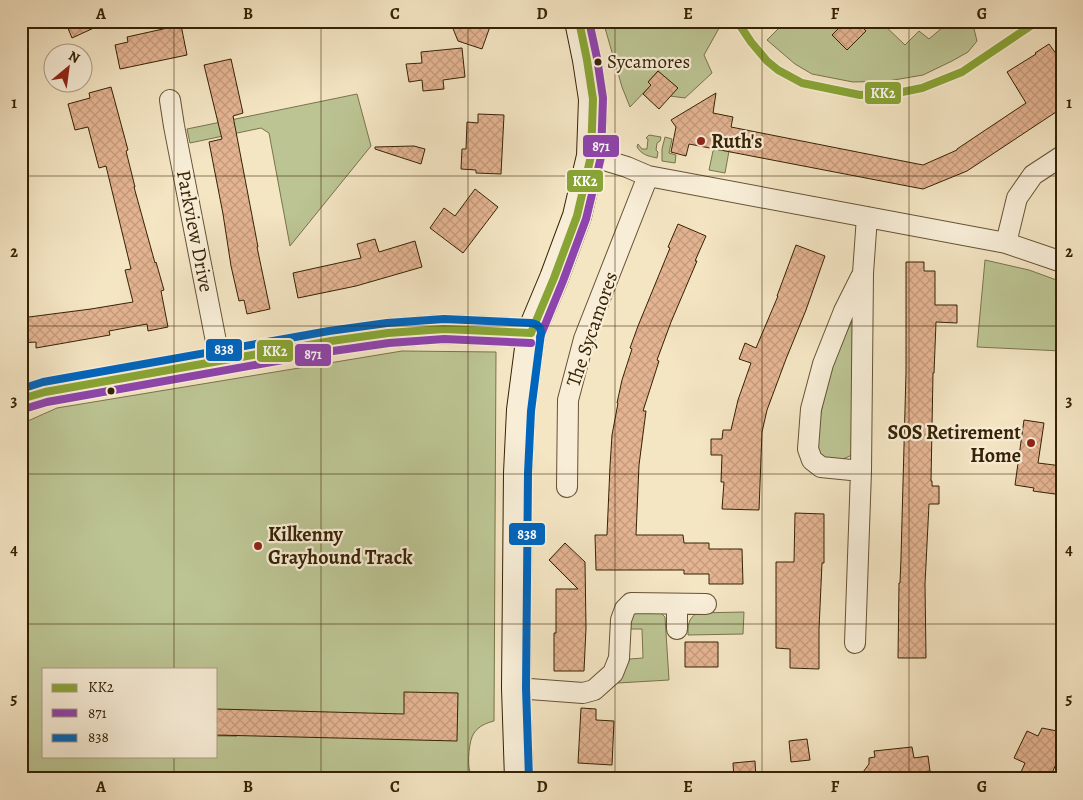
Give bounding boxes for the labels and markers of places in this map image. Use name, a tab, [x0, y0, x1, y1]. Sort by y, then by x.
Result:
place label: Sycamores	[607, 49, 690, 75]
marker: Sycamores	[593, 57, 603, 67]
place label: Ruth's	[711, 128, 762, 155]
marker: Ruth's	[695, 135, 707, 147]
unlabelled marker	[106, 386, 116, 396]
place label: SOS Retirement Home	[887, 419, 1021, 469]
marker: SOS Retirement Home	[1025, 437, 1037, 449]
place label: Kilkenny Grayhound Track	[268, 521, 413, 571]
marker: Kilkenny Grayhound Track	[252, 540, 264, 552]

